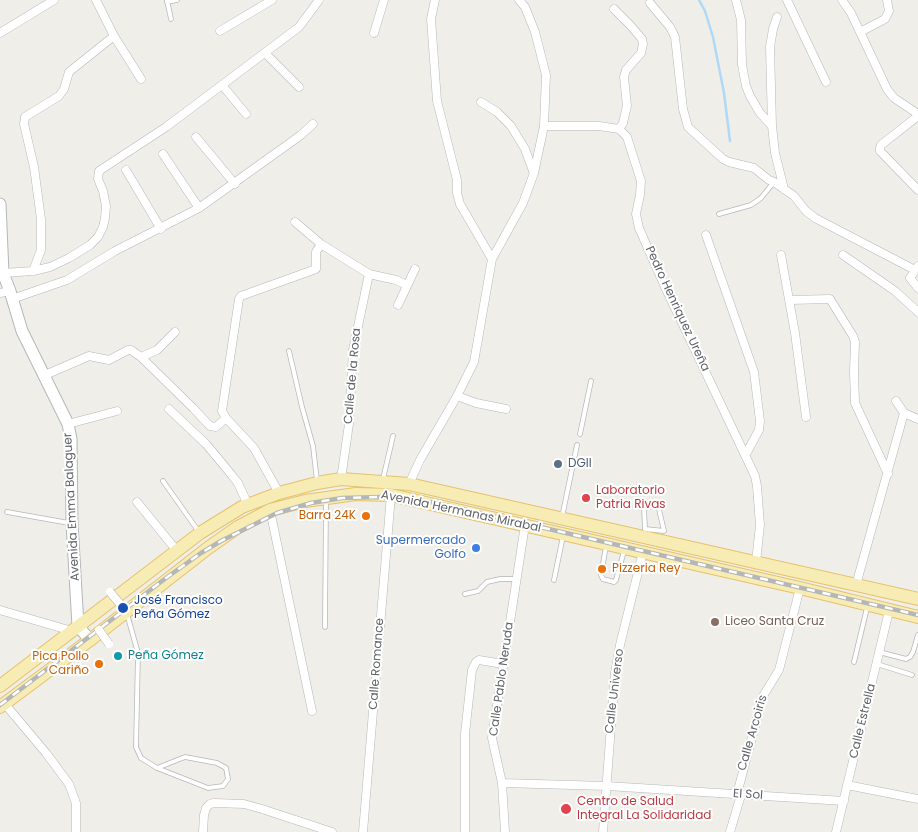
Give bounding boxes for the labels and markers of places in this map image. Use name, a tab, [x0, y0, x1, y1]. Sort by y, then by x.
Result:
place label: DGII	[568, 457, 592, 471]
marker: DGII	[552, 458, 564, 470]
place label: Laboratorio Patria Rivas	[596, 484, 666, 512]
marker: Laboratorio Patria Rivas	[580, 492, 592, 504]
place label: Barra 24K	[299, 509, 356, 523]
marker: Barra 24K	[360, 510, 372, 522]
place label: Supermercado Golfo	[376, 534, 466, 562]
marker: Supermercado Golfo	[470, 542, 482, 554]
place label: Pizzeria Rey	[612, 562, 680, 576]
marker: Pizzeria Rey	[596, 563, 608, 575]
place label: José Francisco Peña Gómez	[134, 594, 223, 622]
marker: José Francisco Peña Gómez	[116, 601, 130, 615]
place label: Liceo Santa Cruz	[725, 615, 824, 629]
marker: Liceo Santa Cruz	[709, 616, 721, 628]
place label: Peña Gómez	[128, 649, 204, 663]
place label: Pica Pollo Cariño	[32, 650, 89, 678]
marker: Peña Gómez	[112, 650, 124, 662]
marker: Pica Pollo Cariño	[93, 658, 105, 670]
place label: Centro de Salud Integral La Solidaridad	[577, 795, 711, 823]
marker: Centro de Salud Integral La Solidaridad	[559, 802, 573, 816]

